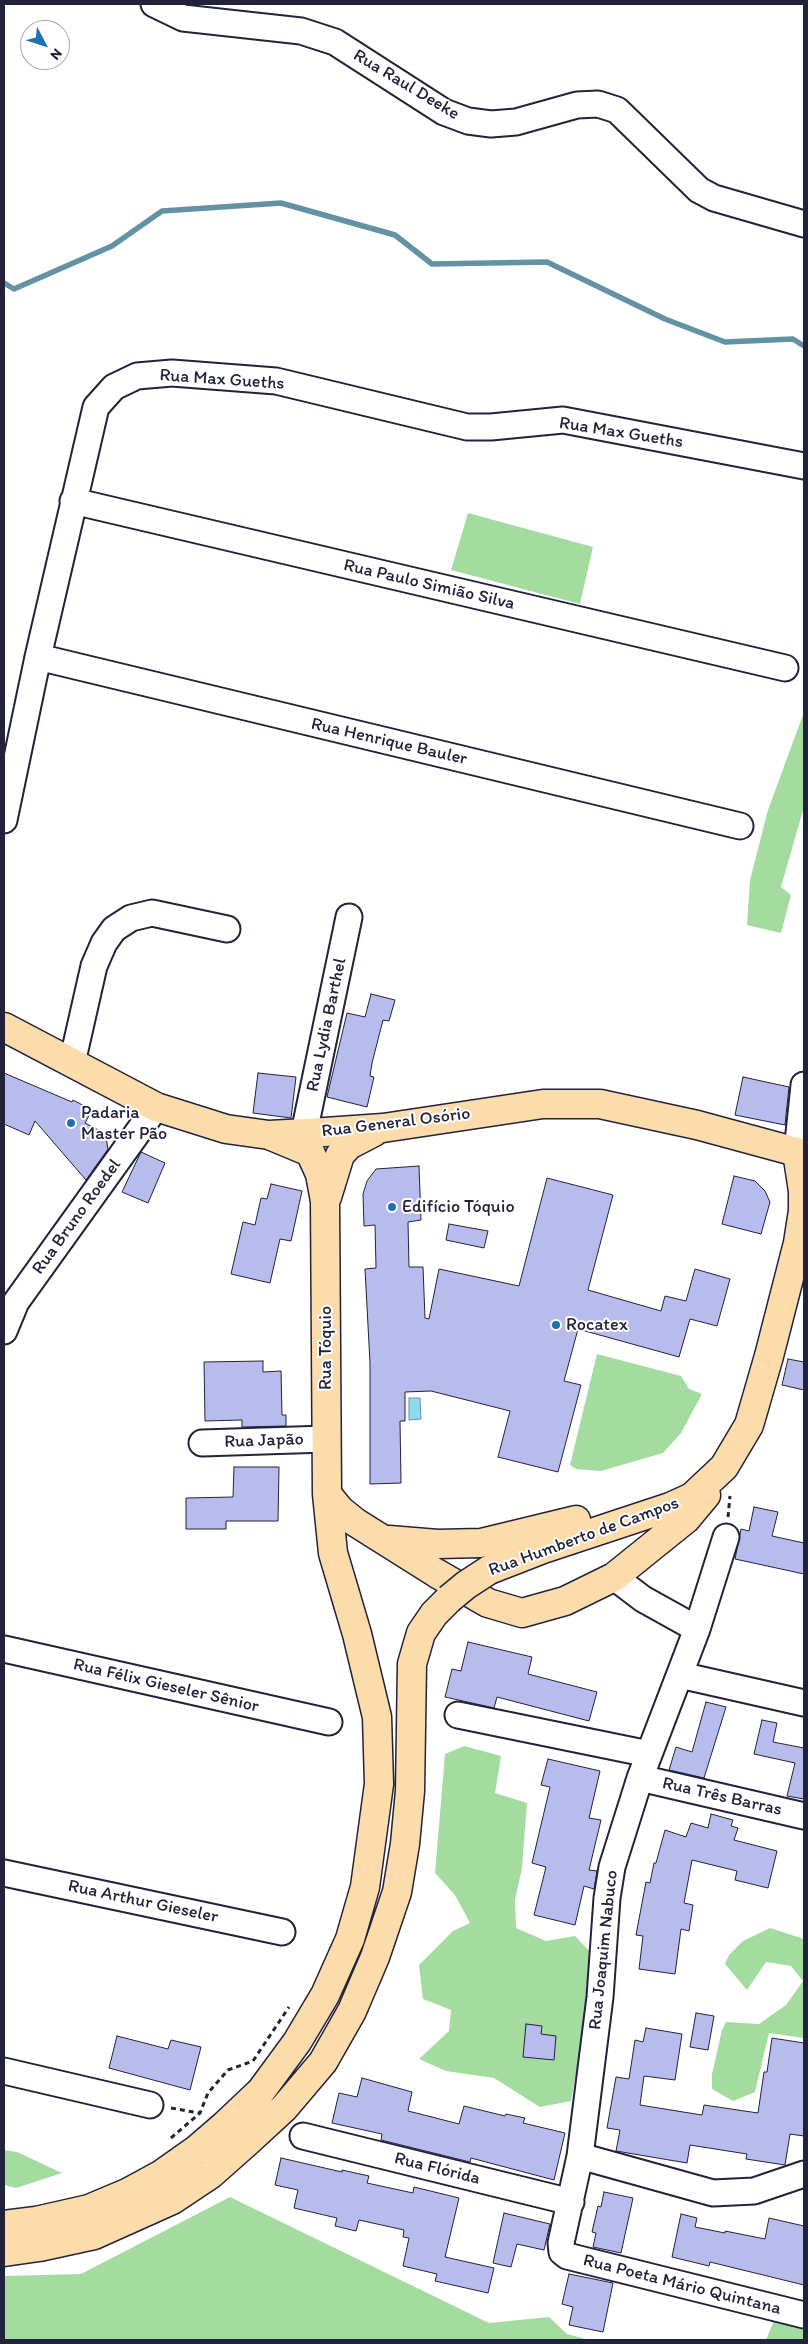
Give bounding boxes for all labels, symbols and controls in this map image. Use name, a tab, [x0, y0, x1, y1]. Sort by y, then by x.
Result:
north arrow	[20, 20, 70, 70]
text: N	[47, 45, 66, 63]
street label: Rua Raul Deeke	[349, 45, 463, 125]
street label: Rua Max Gueths	[159, 365, 285, 395]
street label: Rua Max Gueths	[557, 413, 685, 453]
street label: Rua Paulo Simião Silva	[341, 555, 517, 615]
street label: Rua Henrique Bauler	[309, 714, 469, 770]
street label: Rua Lydia Barthel	[302, 956, 352, 1094]
place label: Padaria Master Pão	[81, 1102, 167, 1144]
street label: Rua General Osório	[320, 1103, 472, 1143]
marker: Padaria Master Pão	[65, 1117, 77, 1129]
street label: Rua Bruno Roedel	[28, 1155, 126, 1279]
place label: Edifício Tóquio	[402, 1196, 515, 1218]
marker: Edifício Tóquio	[386, 1201, 398, 1213]
street label: Rua Tóquio	[315, 1306, 337, 1390]
place label: Rocatex	[566, 1314, 628, 1336]
marker: Rocatex	[550, 1319, 562, 1331]
street label: Rua Japão	[224, 1429, 304, 1453]
street label: Rua Humberto de Campos	[486, 1492, 682, 1582]
street label: Rua Félix Gieseler Sênior	[71, 1654, 261, 1718]
street label: Rua Três Barras	[660, 1773, 784, 1821]
street label: Rua Joaquim Nabuco	[585, 1869, 623, 2031]
street label: Rua Arthur Gieseler	[66, 1876, 220, 1928]
street label: Rua Flórida	[392, 2148, 482, 2190]
street label: Rua Poeta Mário Quintana	[581, 2250, 783, 2320]

